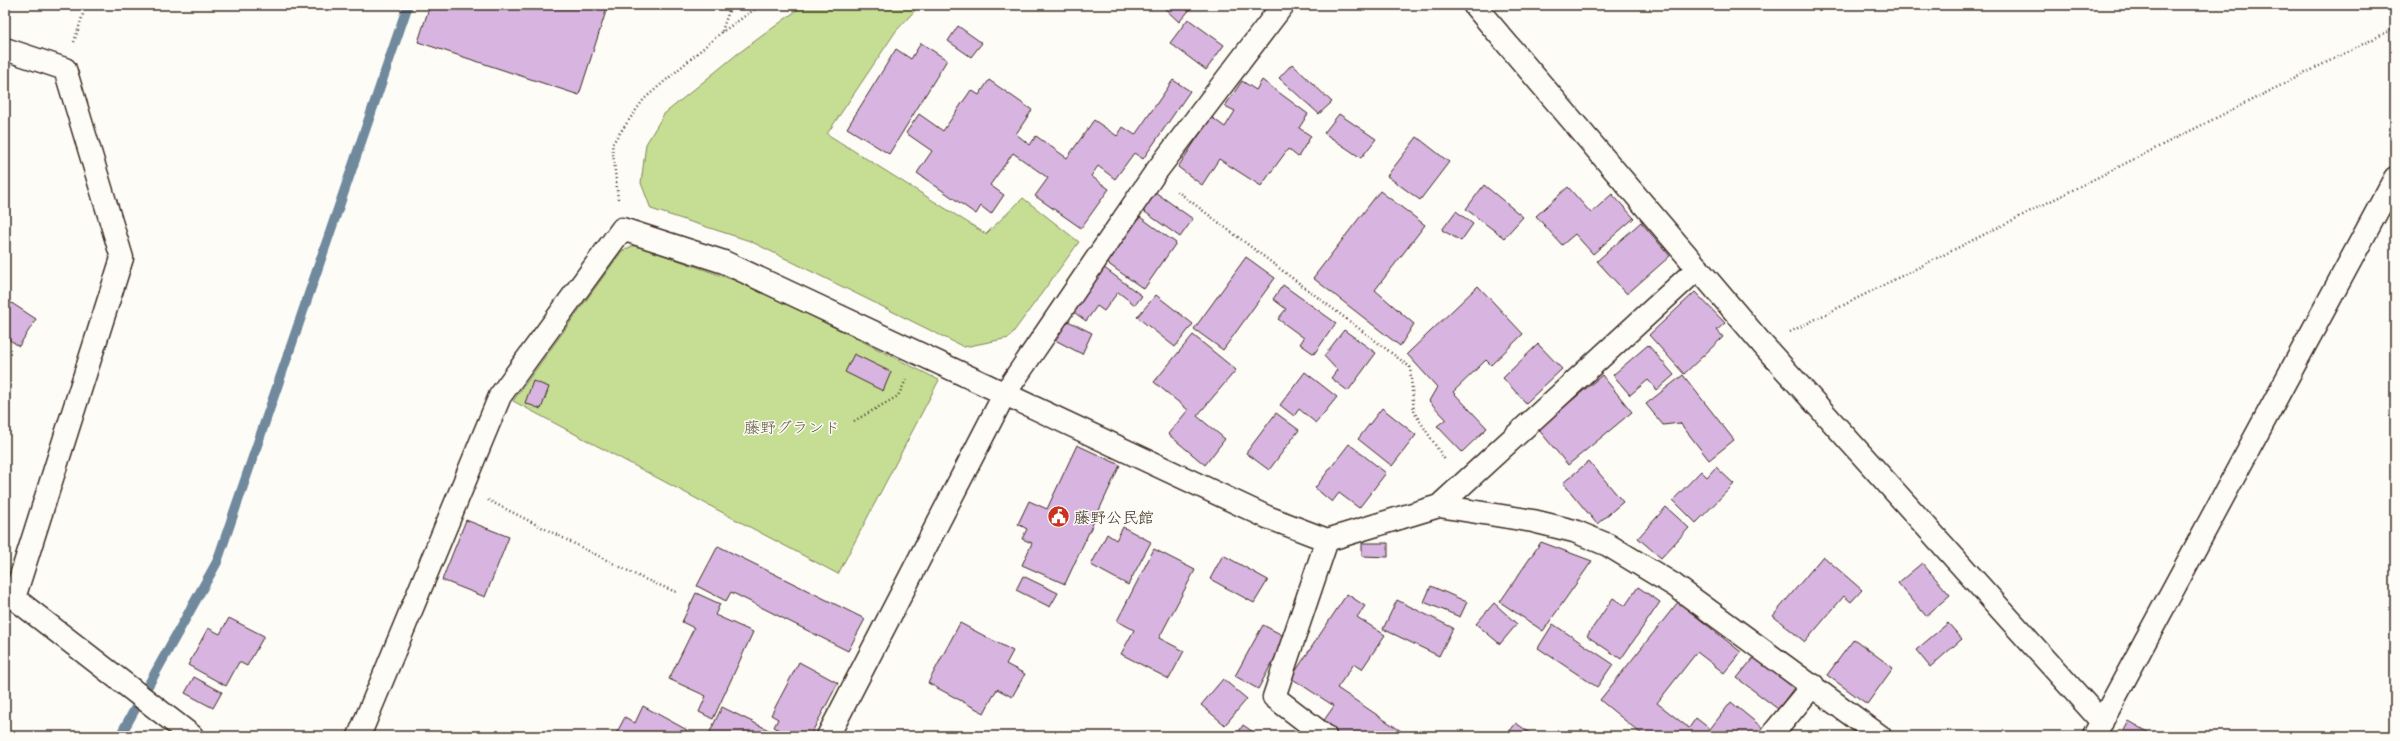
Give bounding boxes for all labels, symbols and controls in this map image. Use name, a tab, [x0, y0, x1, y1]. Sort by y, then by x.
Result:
park label: 藤野グランド	[744, 417, 840, 441]
public building icon: 藤野公民館	[1046, 504, 1072, 530]
place label: 藤野公民館	[1074, 507, 1154, 531]

